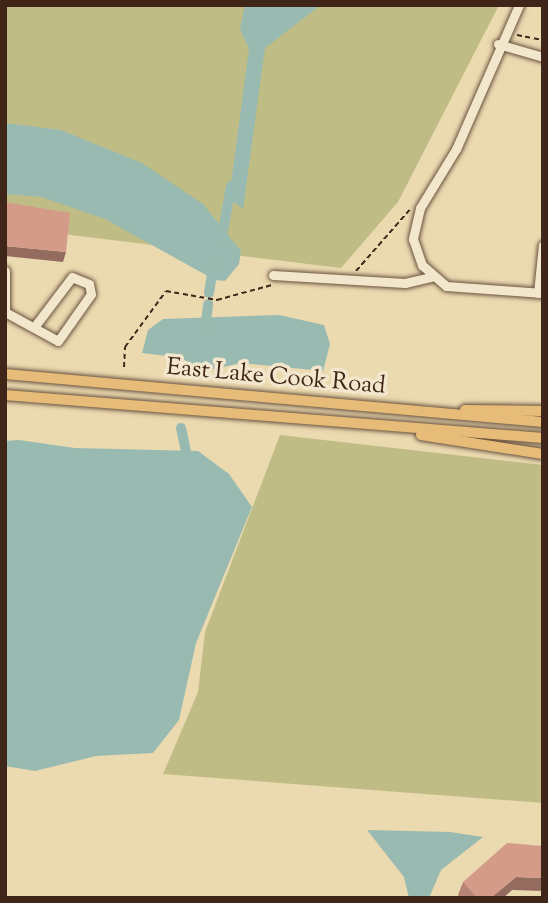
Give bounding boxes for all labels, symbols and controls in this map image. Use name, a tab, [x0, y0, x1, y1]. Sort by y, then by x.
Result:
street label: East Lake Cook Road	[165, 354, 387, 402]

